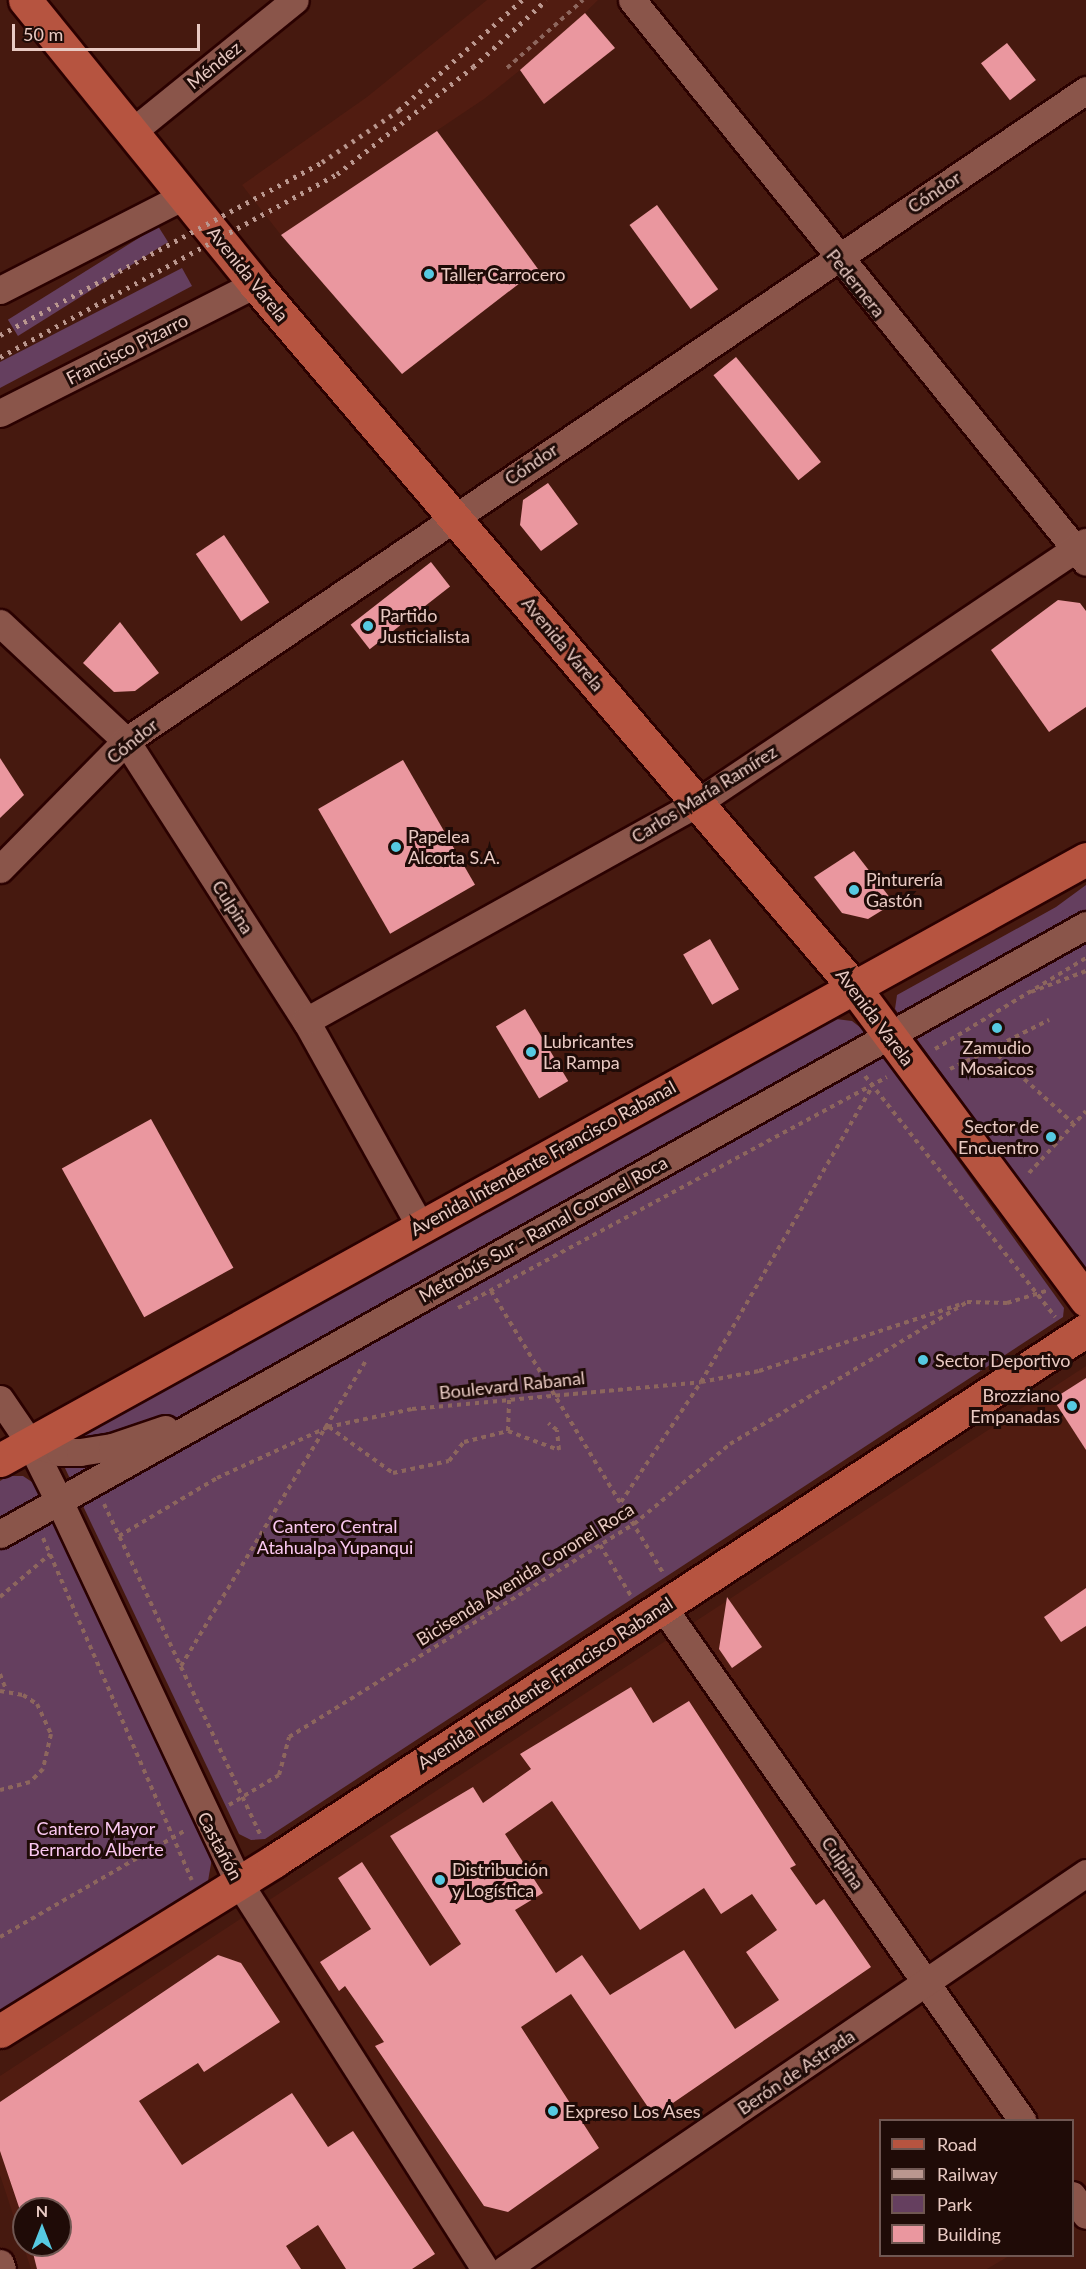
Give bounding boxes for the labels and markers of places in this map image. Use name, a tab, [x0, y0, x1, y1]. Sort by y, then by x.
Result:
place label: Taller Carrocero	[441, 263, 566, 285]
marker: Taller Carrocero	[422, 267, 436, 281]
place label: Partido Justicialista	[380, 605, 470, 648]
marker: Partido Justicialista	[361, 619, 375, 633]
place label: Papelea Alcorta S.A.	[408, 826, 500, 868]
marker: Papelea Alcorta S.A.	[389, 840, 403, 854]
place label: Pinturería Gastón	[866, 869, 943, 912]
marker: Pinturería Gastón	[847, 883, 861, 897]
marker: Zamudio Mosaicos	[990, 1021, 1004, 1035]
place label: Lubricantes La Rampa	[543, 1031, 634, 1074]
place label: Zamudio Mosaicos	[960, 1037, 1034, 1080]
marker: Lubricantes La Rampa	[524, 1045, 538, 1059]
place label: Sector de Encuentro	[958, 1116, 1039, 1158]
marker: Sector de Encuentro	[1044, 1130, 1058, 1144]
place label: Sector Deportivo	[935, 1349, 1071, 1371]
marker: Sector Deportivo	[916, 1353, 930, 1367]
place label: Brozziano Empanadas	[970, 1385, 1060, 1428]
marker: Brozziano Empanadas	[1065, 1399, 1079, 1413]
place label: Distribución y Logística	[452, 1859, 548, 1902]
marker: Distribución y Logística	[433, 1873, 447, 1887]
place label: Expreso Los Ases	[565, 2100, 701, 2122]
marker: Expreso Los Ases	[546, 2104, 560, 2118]

